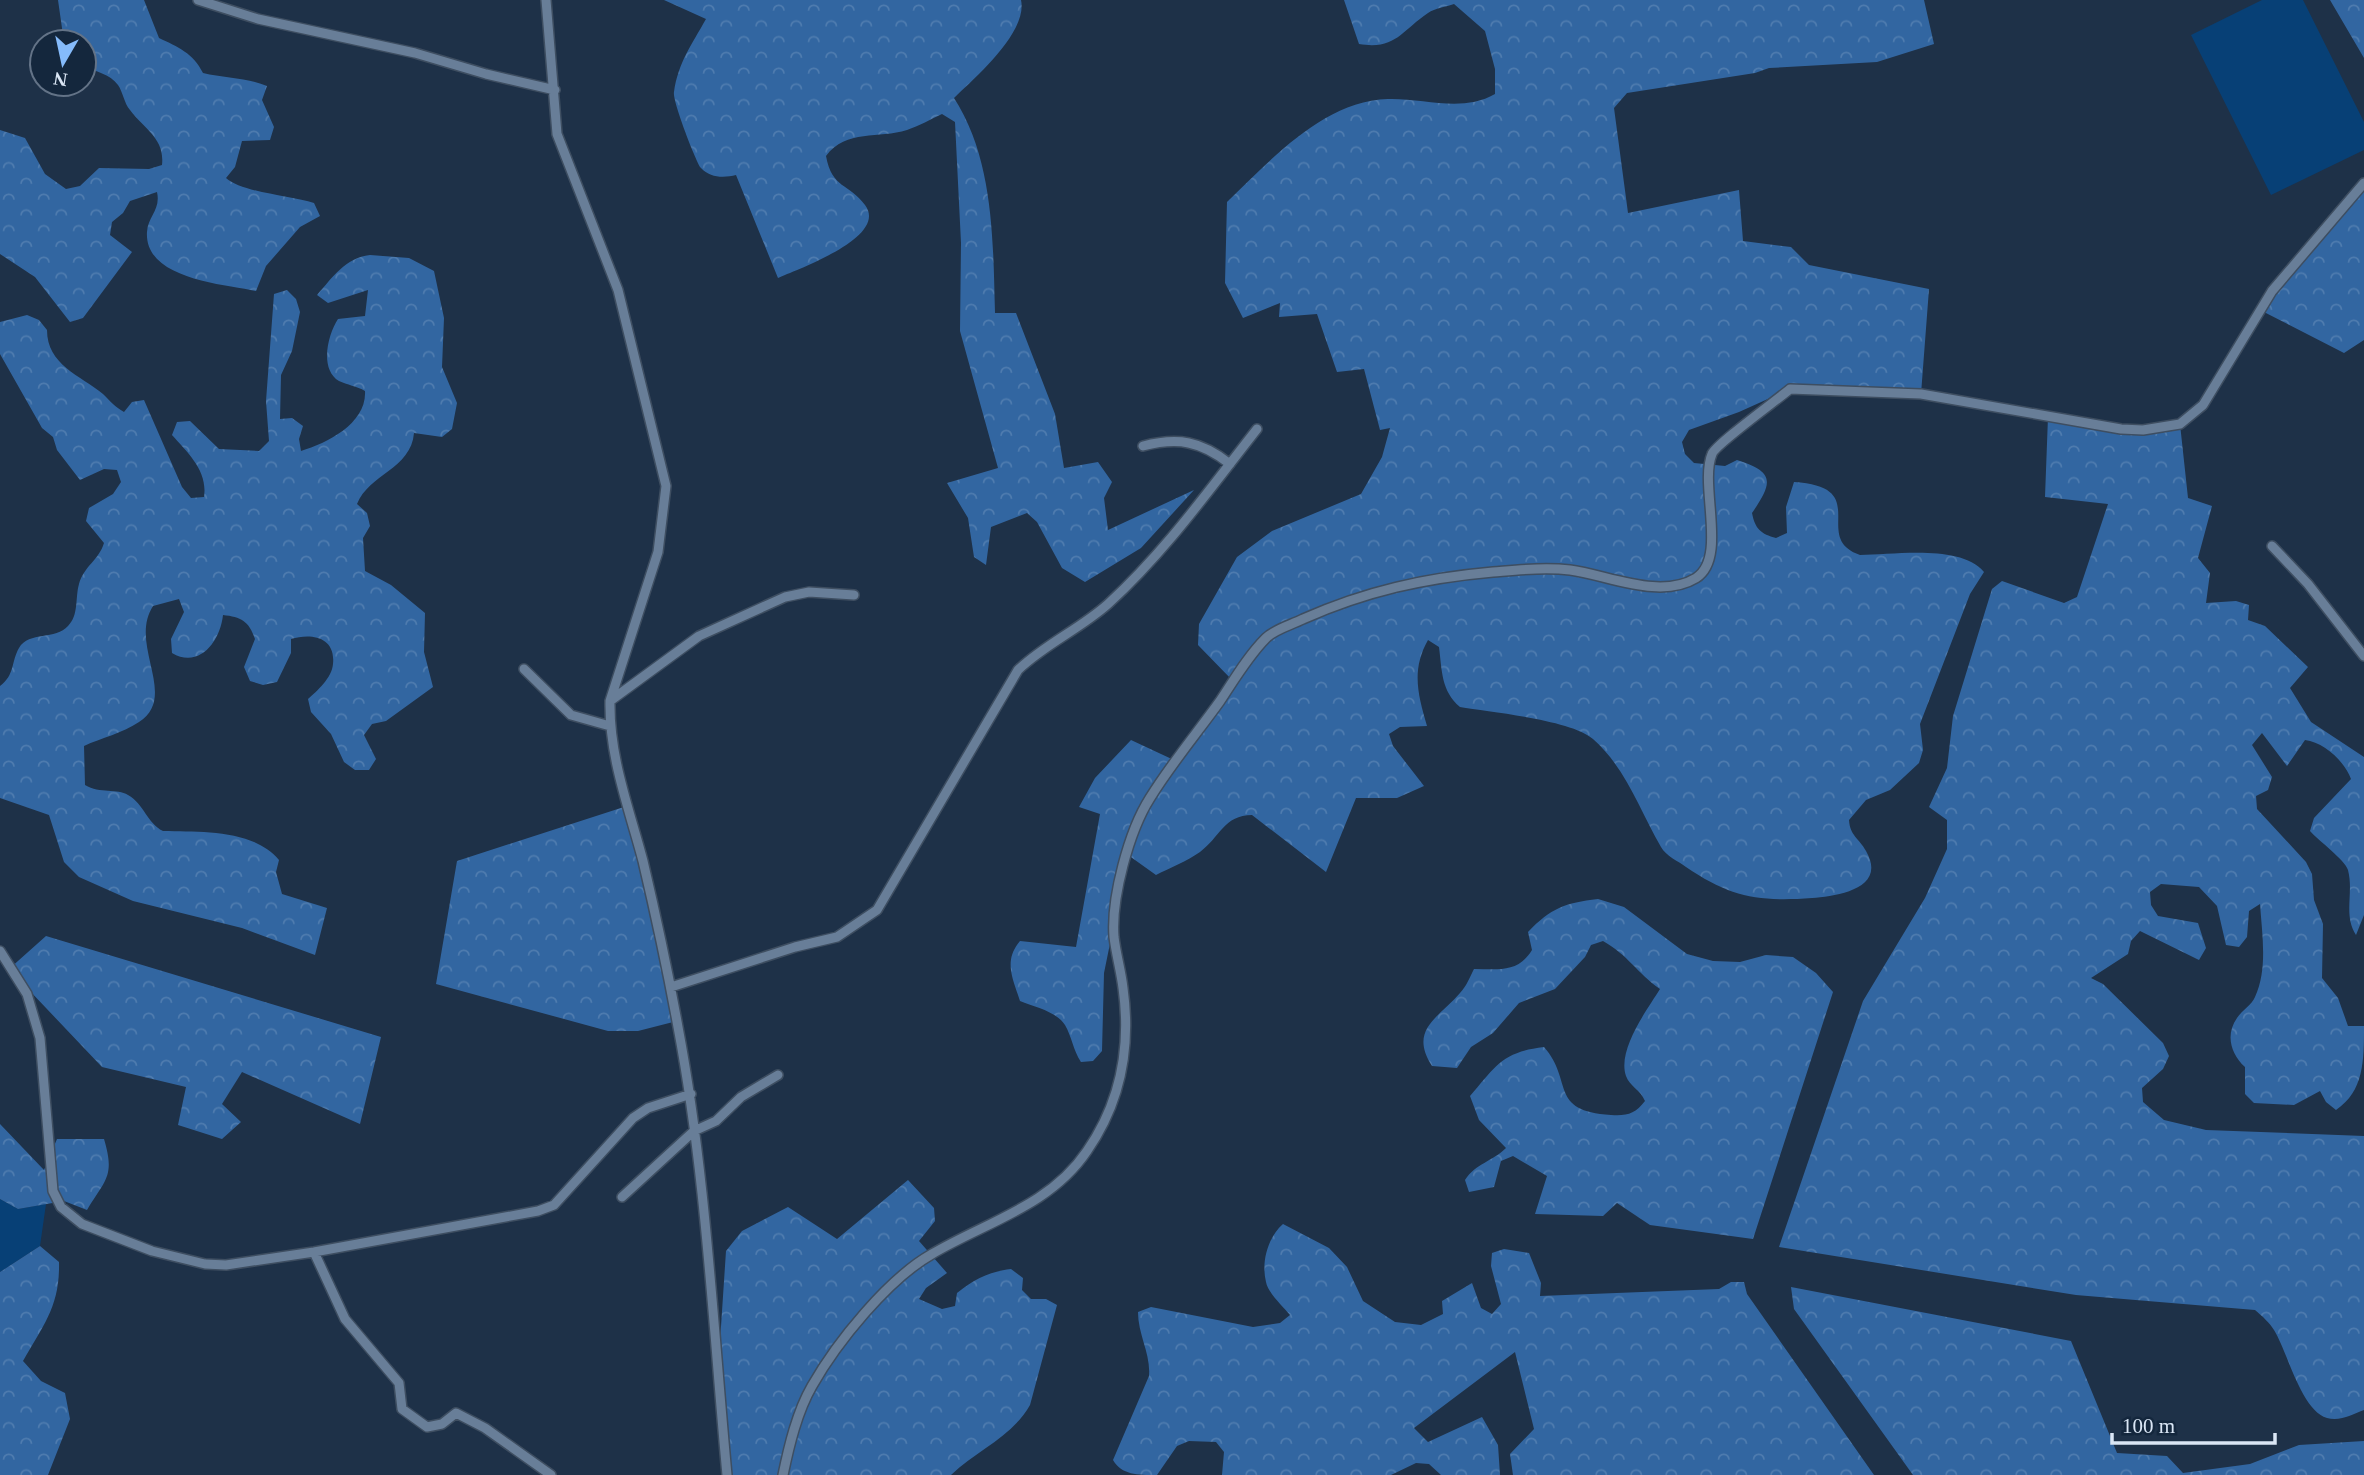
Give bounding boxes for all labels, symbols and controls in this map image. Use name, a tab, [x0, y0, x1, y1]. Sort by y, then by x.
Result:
north arrow	[28, 28, 98, 98]
text: N	[52, 68, 69, 91]
scale bar	[2112, 1402, 2275, 1446]
text: 100 m	[2122, 1414, 2175, 1438]

